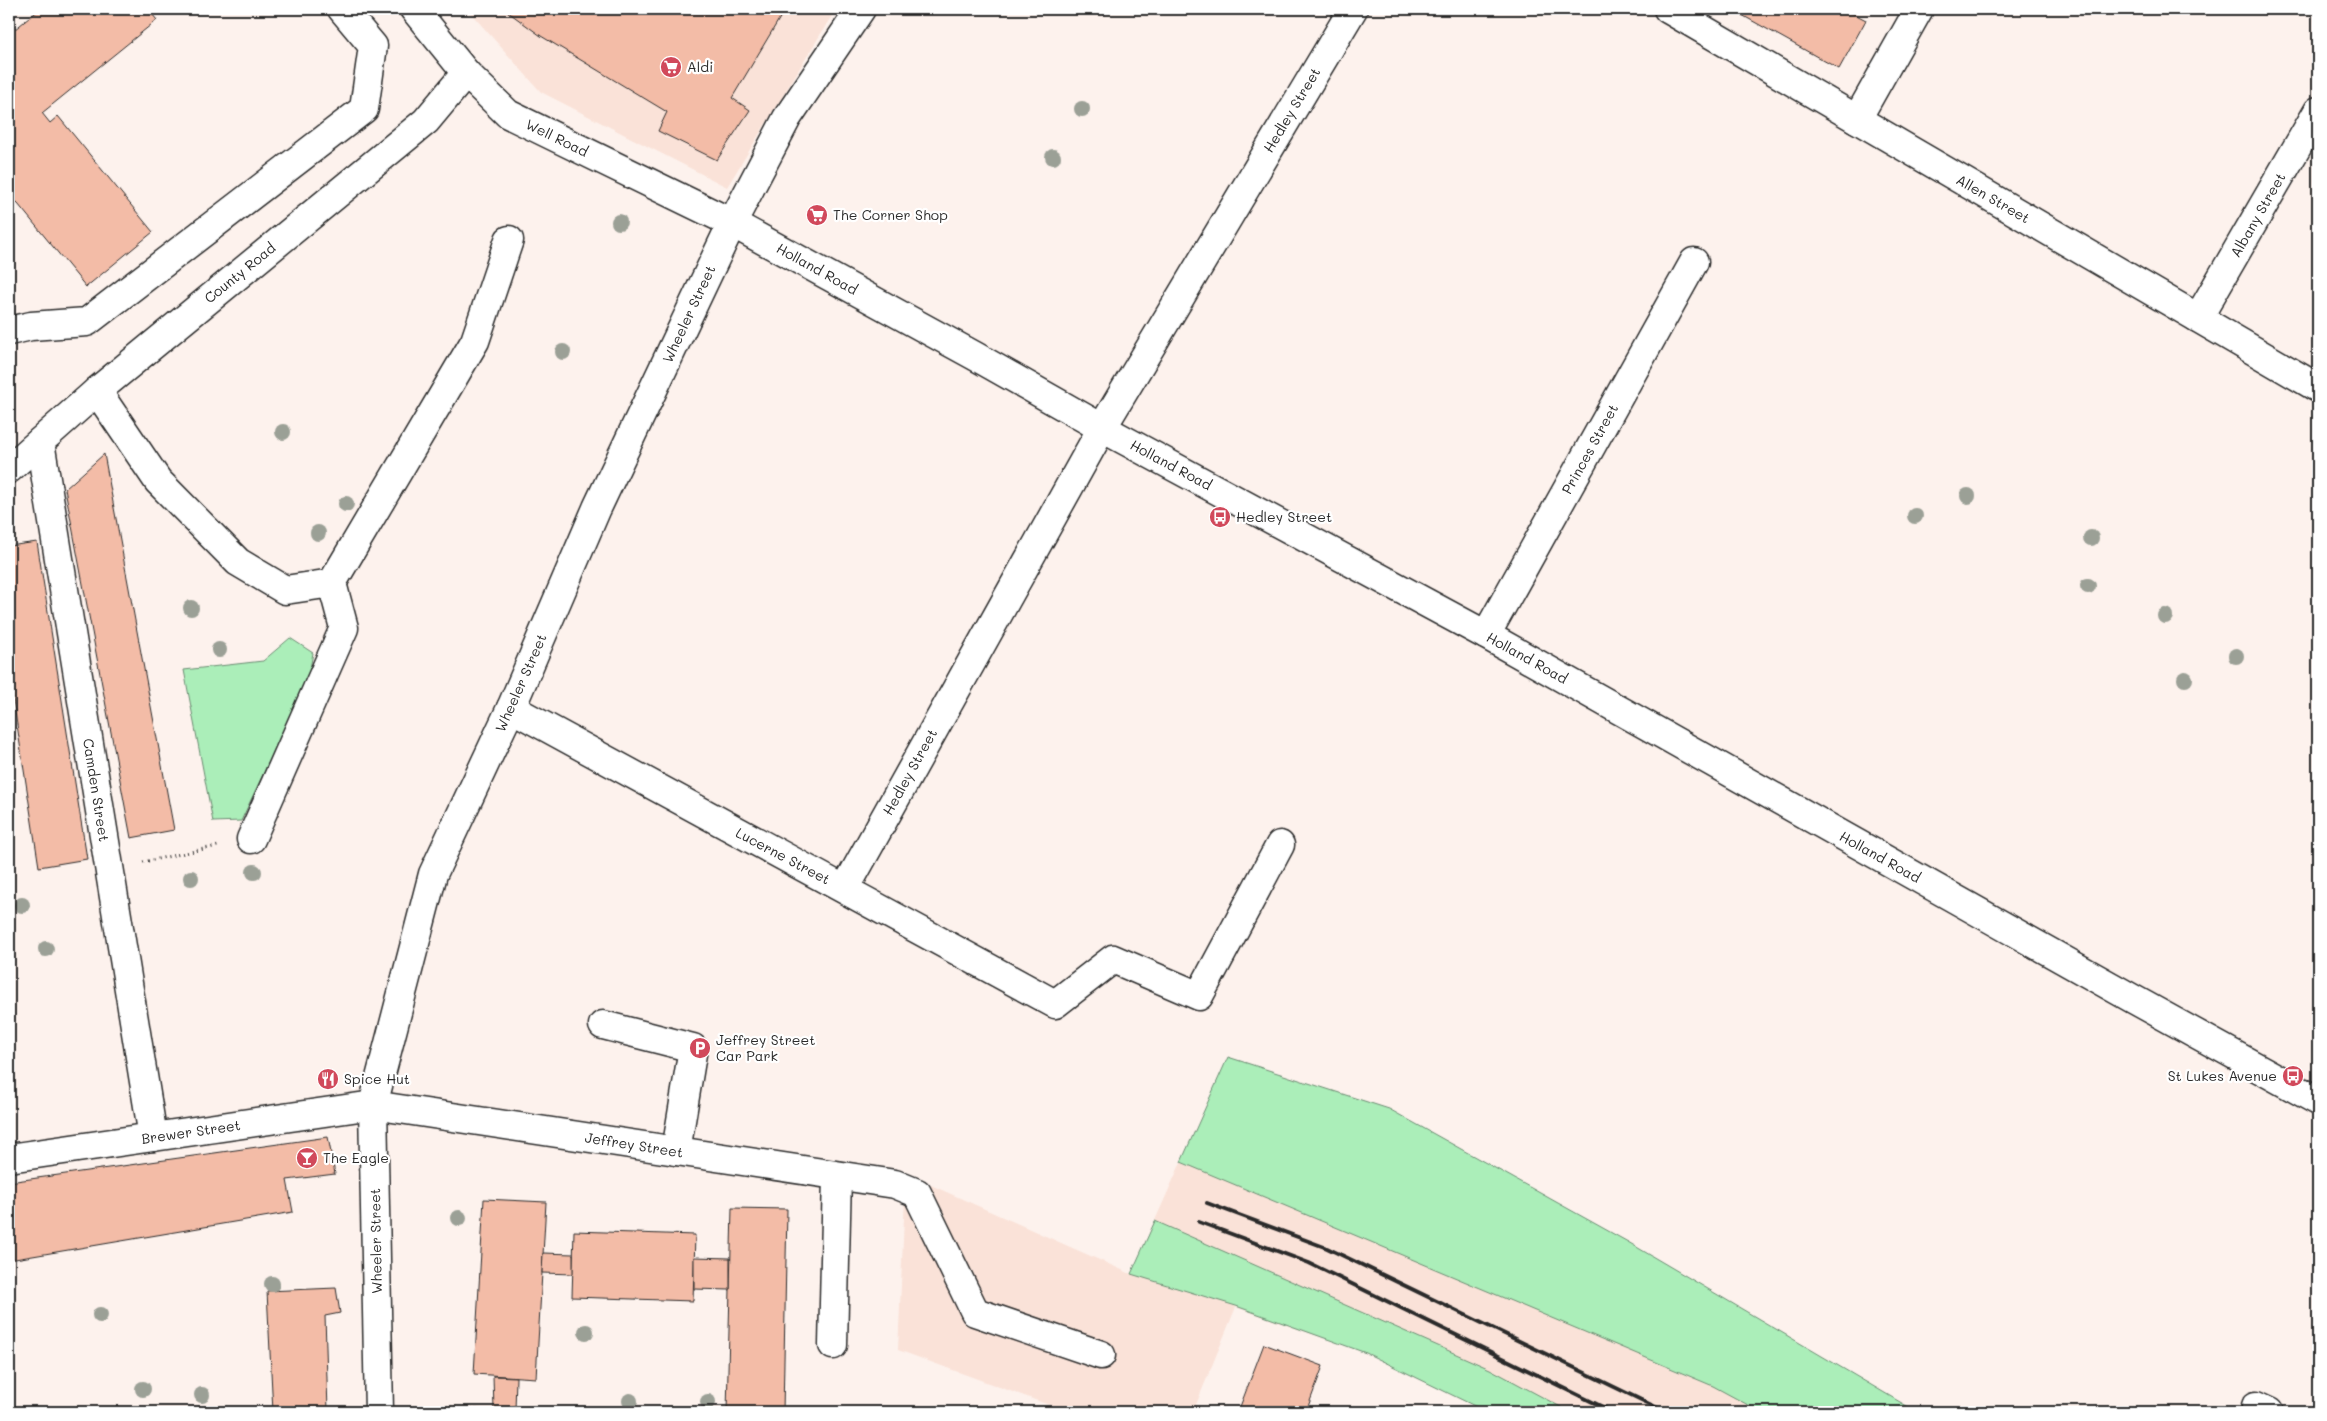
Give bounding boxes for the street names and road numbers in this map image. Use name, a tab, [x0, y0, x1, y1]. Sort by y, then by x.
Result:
street label: Hedley Street	[1259, 64, 1324, 156]
street label: Well Road	[523, 114, 592, 161]
street label: Albany Street	[2226, 169, 2290, 261]
street label: Allen Street	[1953, 170, 2034, 227]
street label: County Road	[200, 238, 279, 307]
street label: Holland Road	[773, 238, 861, 299]
street label: Wheeler Street	[658, 262, 720, 366]
street label: Princes Street	[1557, 400, 1622, 497]
street label: Holland Road	[1127, 435, 1216, 494]
street label: Holland Road	[1483, 627, 1571, 688]
street label: Wheeler Street	[490, 631, 551, 735]
street label: Hedley Street	[878, 725, 941, 818]
street label: Camden Street	[79, 737, 114, 843]
street label: Lucerne Street	[733, 823, 834, 888]
street label: Holland Road	[1836, 826, 1924, 887]
street label: Brewer Street	[140, 1115, 242, 1148]
street label: Jeffrey Street	[584, 1127, 685, 1162]
street label: Wheeler Street	[365, 1188, 386, 1294]

